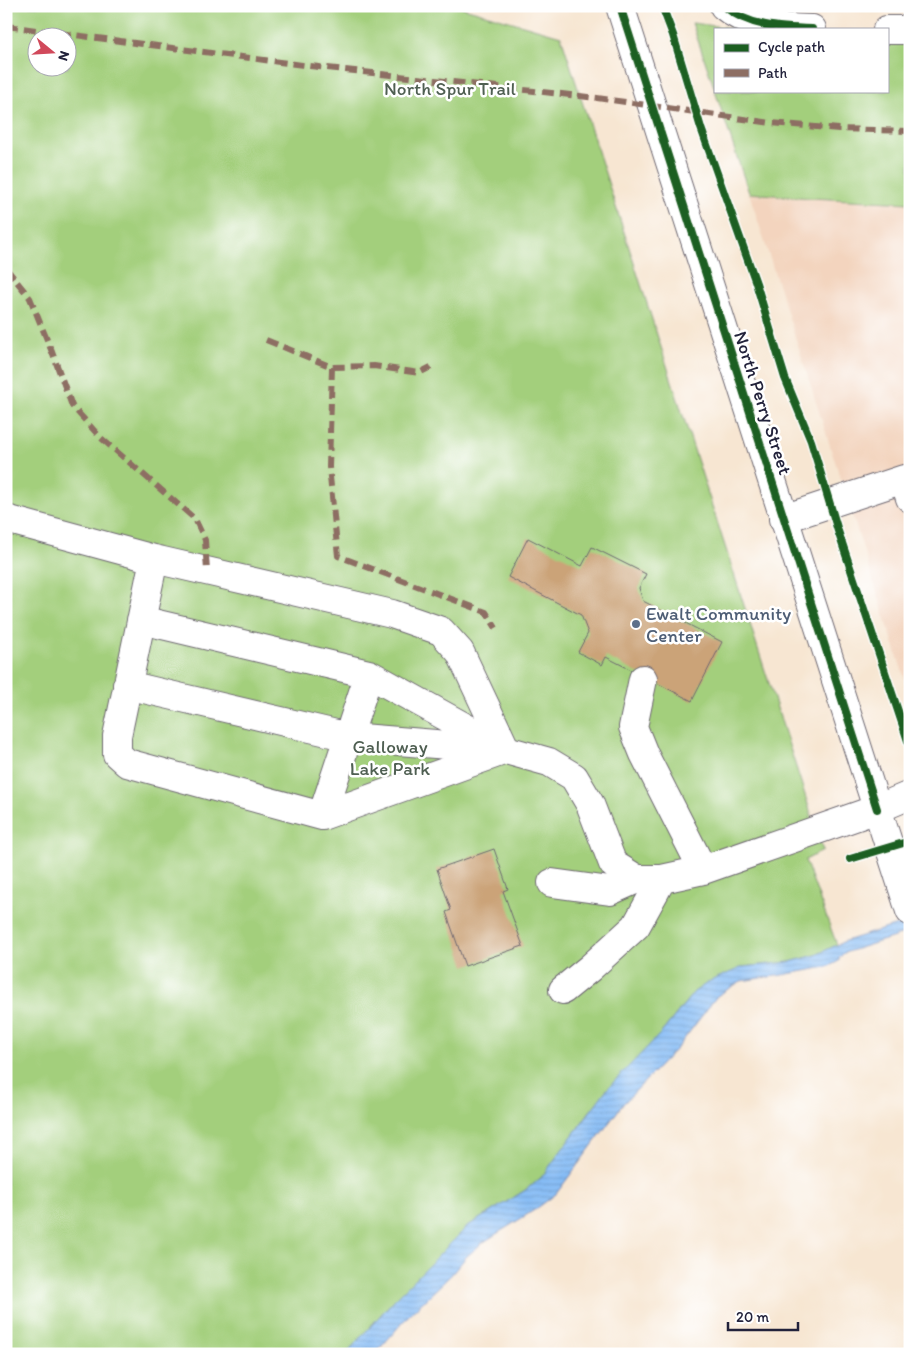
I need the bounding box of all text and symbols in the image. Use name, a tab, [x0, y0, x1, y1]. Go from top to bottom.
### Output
north arrow	[28, 28, 78, 78]
legend	[714, 28, 888, 92]
text: Cycle path	[758, 38, 825, 56]
text: N	[54, 49, 73, 63]
text: Path	[758, 64, 787, 82]
park label: North Spur Trail	[384, 77, 517, 100]
street label: North Perry Street	[729, 328, 797, 478]
place label: Ewalt Community Center	[646, 602, 791, 647]
marker: Ewalt Community Center	[630, 618, 642, 630]
park label: Galloway Lake Park	[350, 735, 430, 780]
scale bar	[728, 1300, 798, 1332]
text: 20 m	[736, 1308, 770, 1326]

